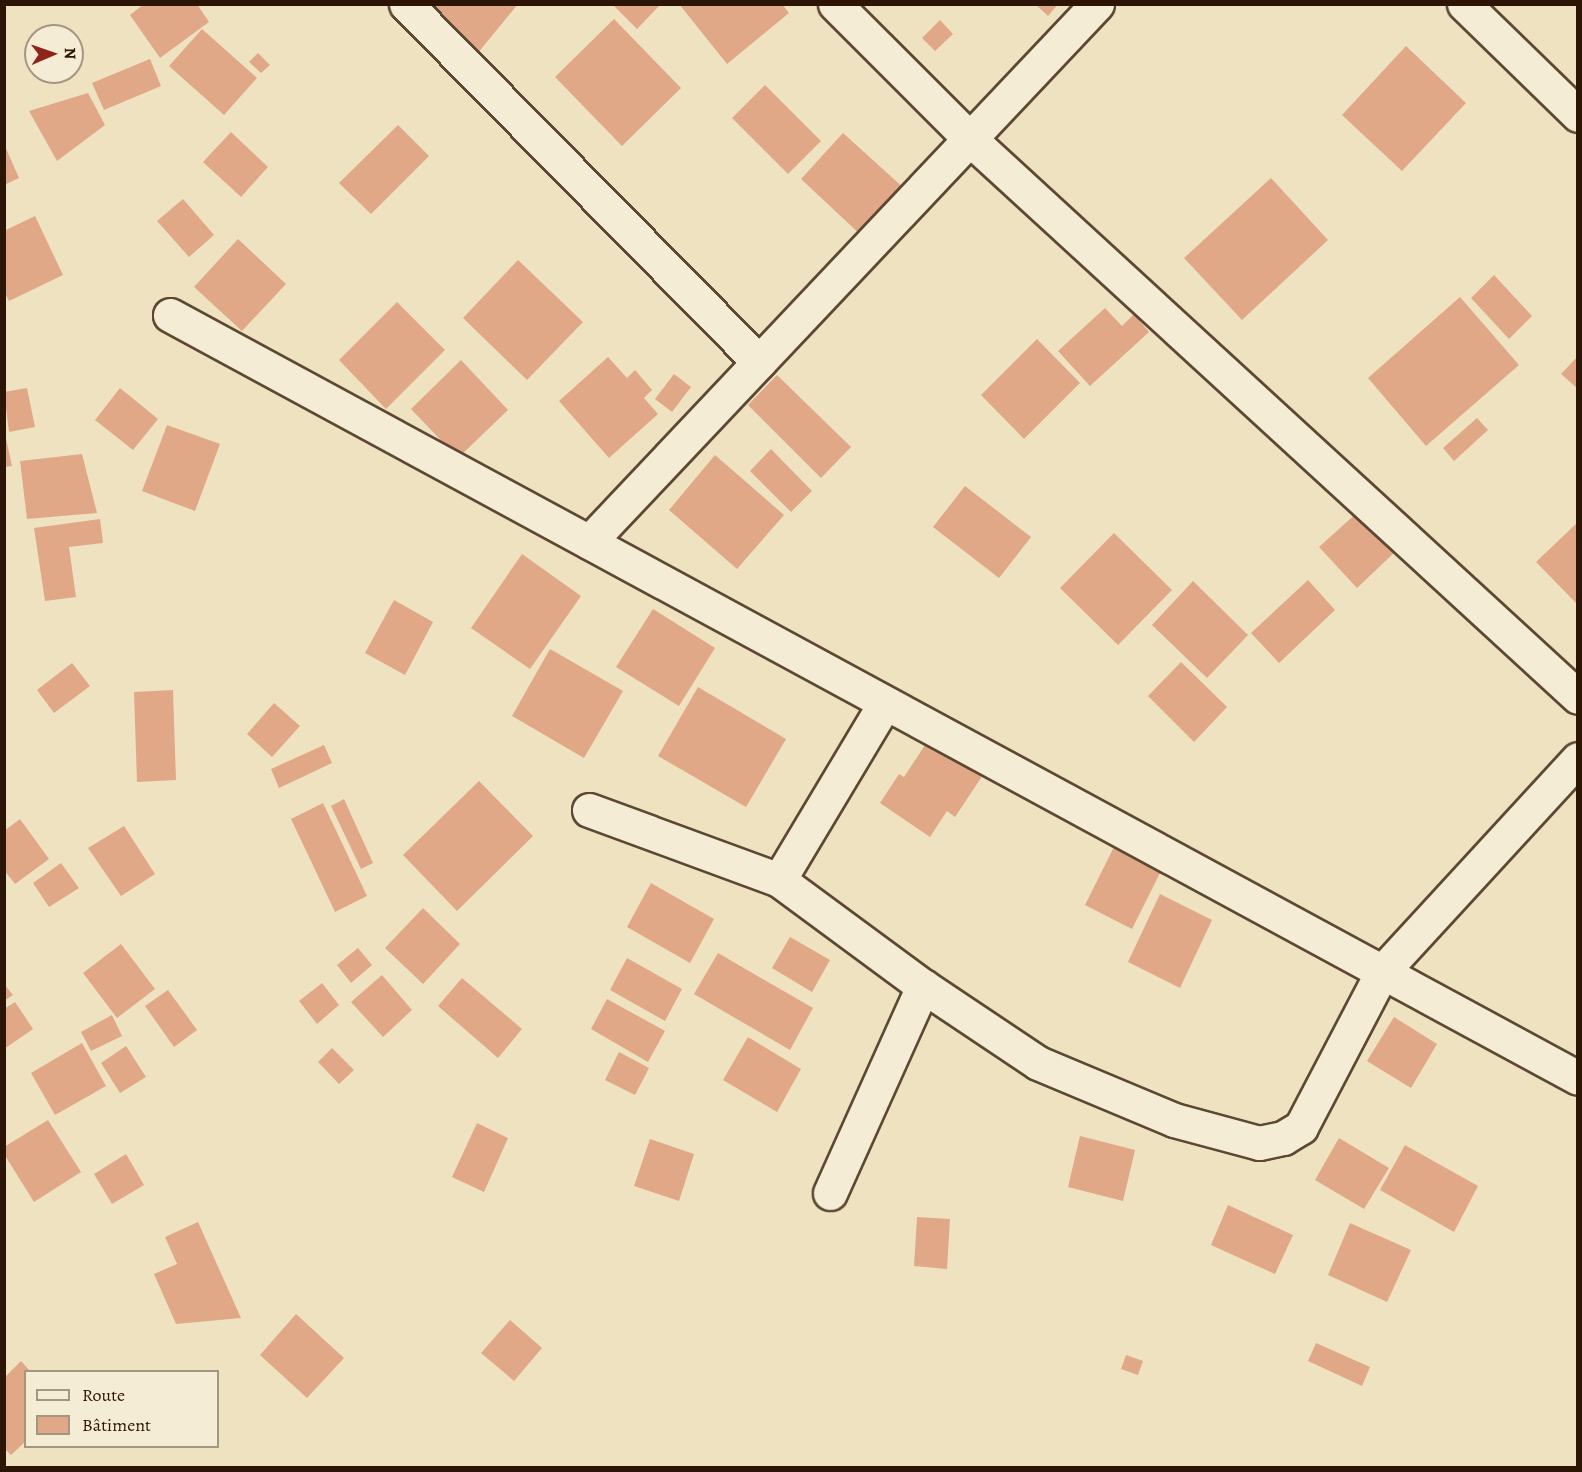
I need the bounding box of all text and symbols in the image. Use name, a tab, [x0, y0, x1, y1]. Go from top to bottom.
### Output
north arrow	[24, 24, 84, 84]
text: N	[59, 47, 81, 60]
legend	[24, 1370, 219, 1448]
text: Route	[82, 1383, 125, 1407]
text: Bâtiment	[82, 1413, 151, 1437]

